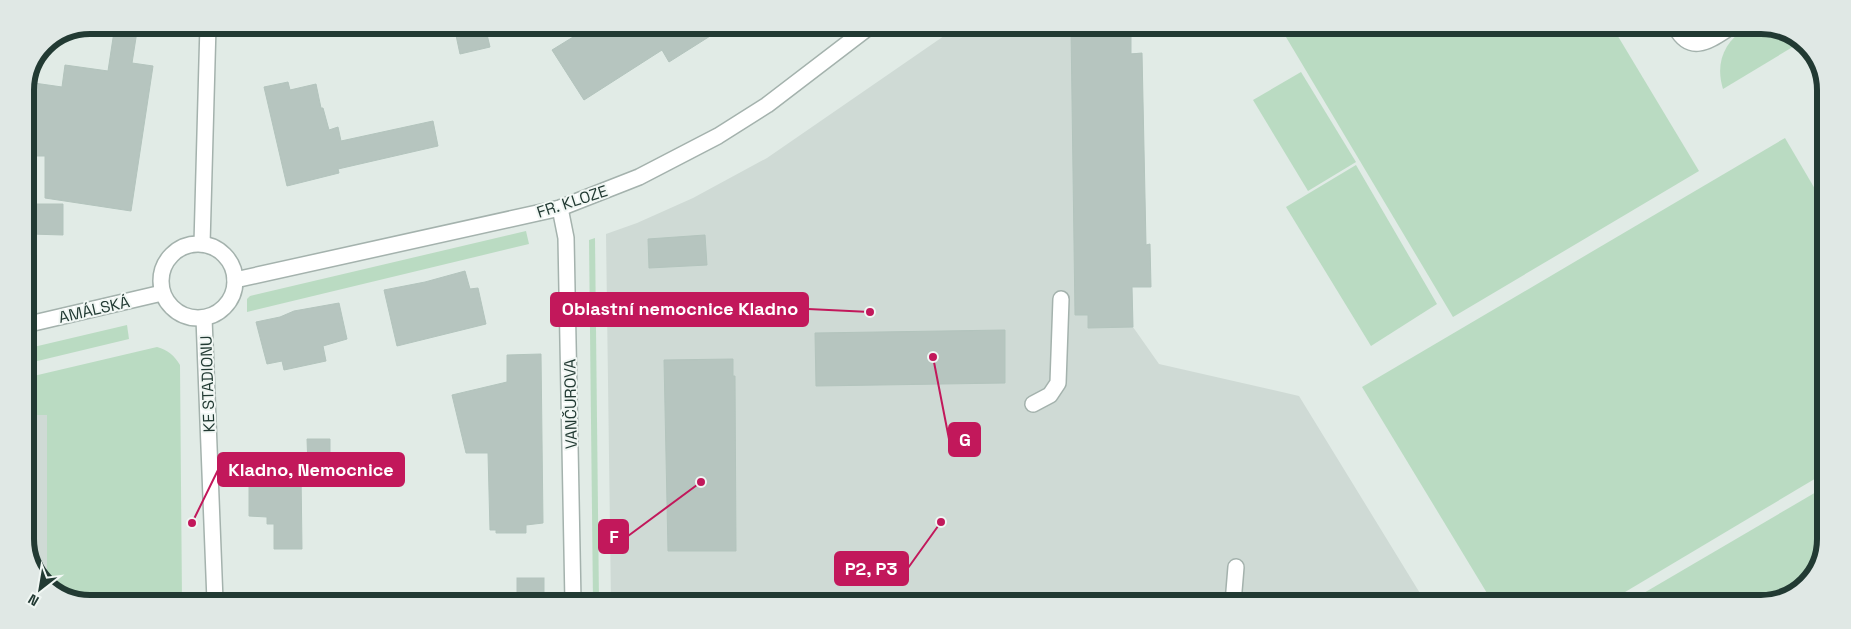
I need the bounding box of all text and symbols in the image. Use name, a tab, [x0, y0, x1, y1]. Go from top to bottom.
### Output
street label: FR. KLOZE	[534, 180, 610, 223]
street label: AMÁLSKÁ	[56, 291, 132, 328]
callout: Oblastní nemocnice Kladno	[551, 293, 808, 326]
text: Oblastní nemocnice Kladno	[562, 297, 798, 320]
street label: KE STADIONU	[195, 335, 220, 433]
street label: VANČUROVA	[559, 359, 582, 449]
callout: G	[949, 423, 980, 456]
text: G	[959, 428, 971, 451]
callout: Kladno, Nemocnice	[218, 453, 404, 486]
text: Kladno, Nemocnice	[228, 458, 394, 481]
callout: F	[599, 520, 628, 553]
text: F	[609, 525, 619, 548]
callout: P2, P3	[835, 552, 908, 585]
text: P2, P3	[845, 557, 897, 580]
north arrow	[15, 564, 65, 614]
text: N	[25, 590, 42, 610]

